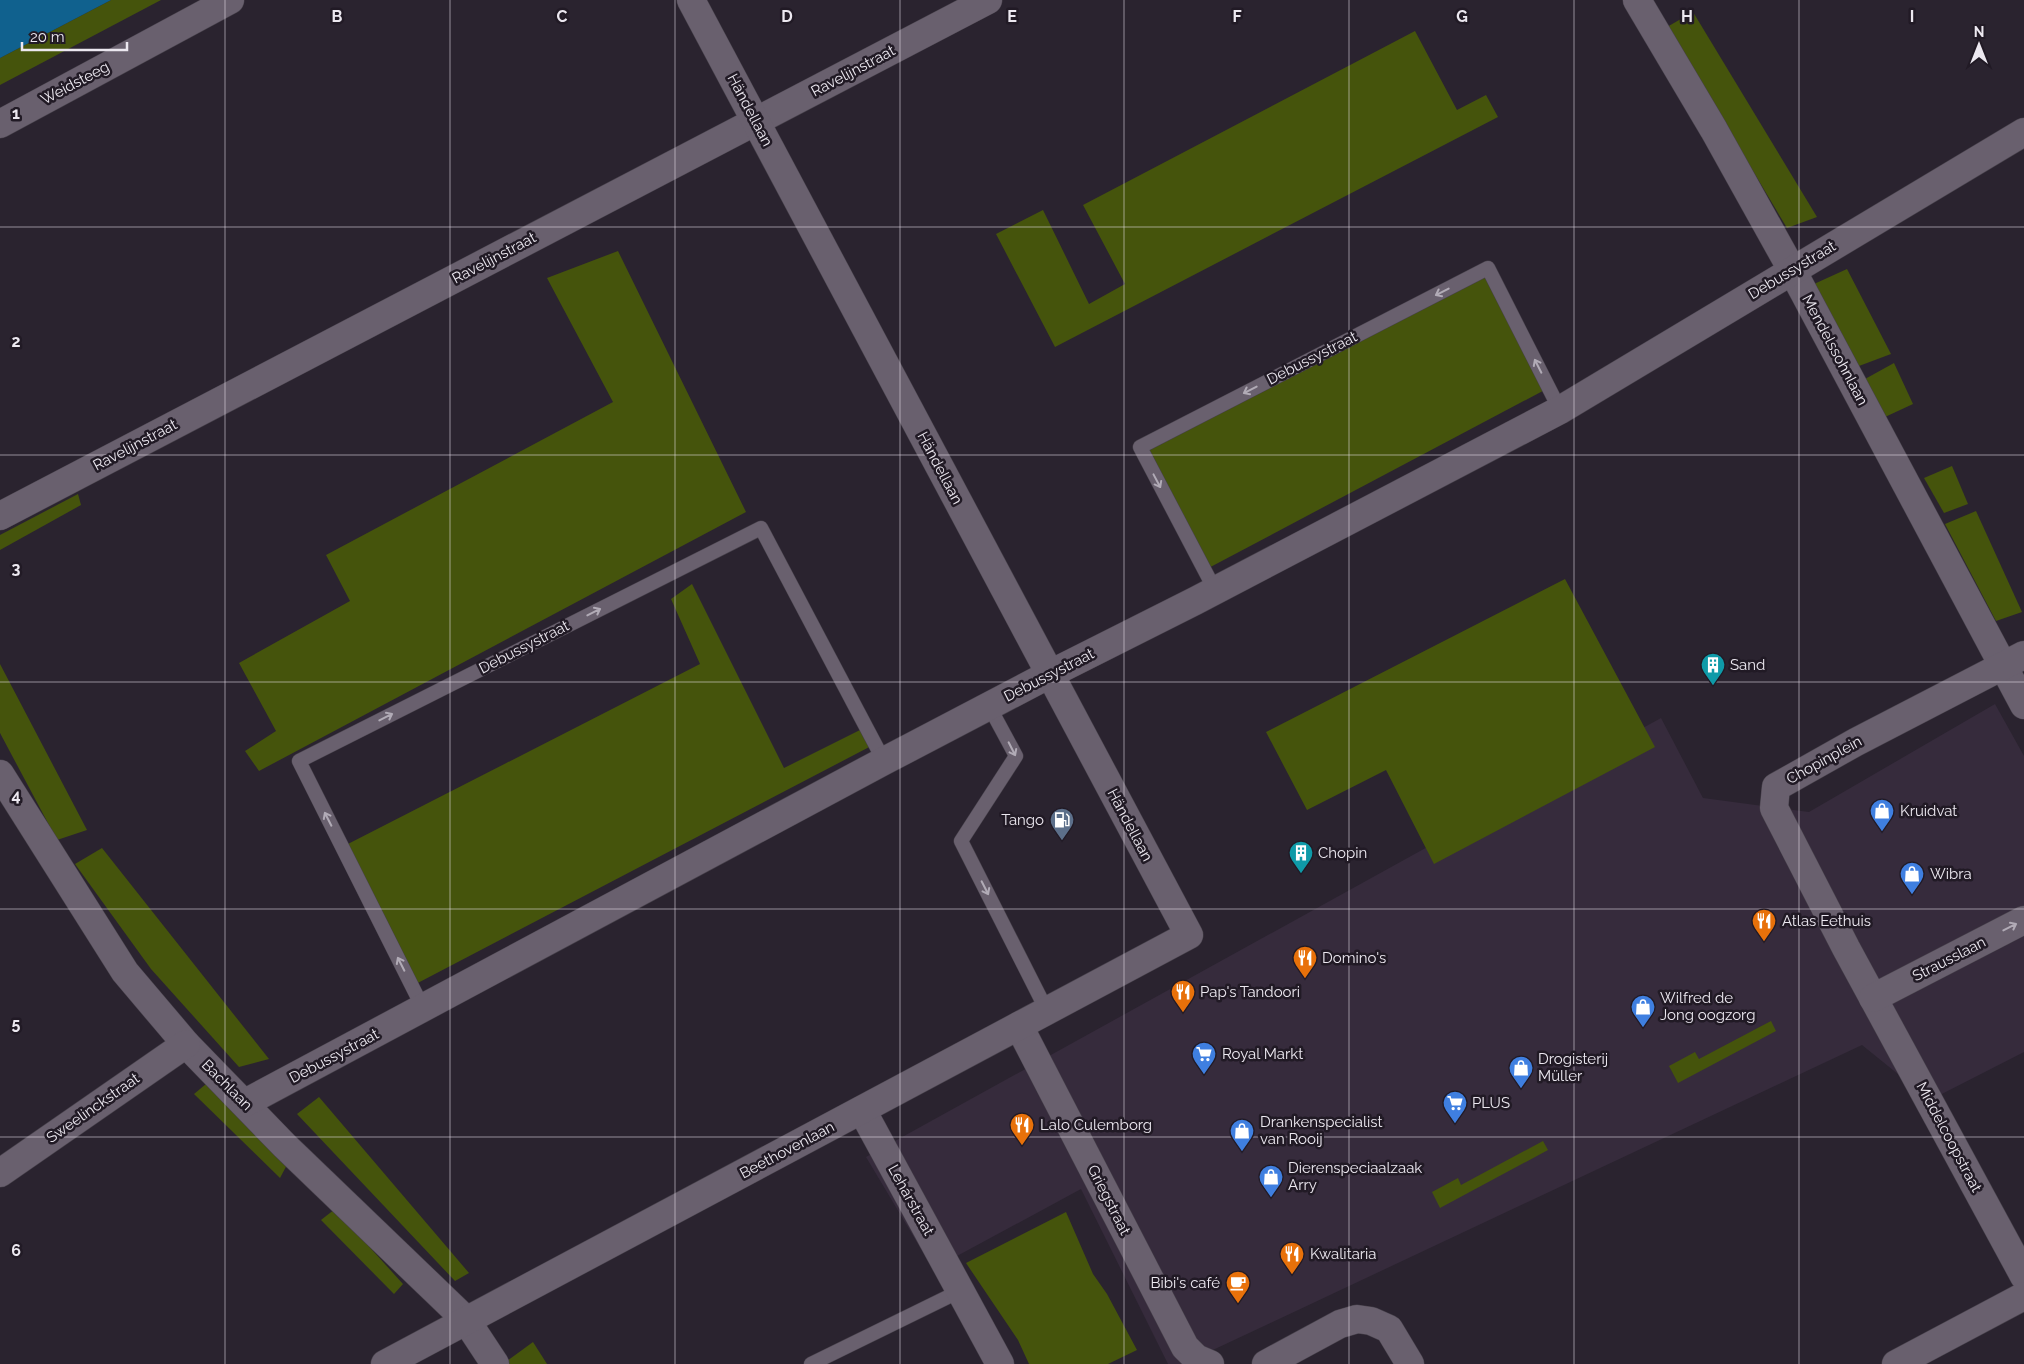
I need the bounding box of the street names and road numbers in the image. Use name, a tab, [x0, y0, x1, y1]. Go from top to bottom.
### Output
street label: Ravelijnstraat	[808, 41, 898, 101]
street label: Weidsteeg	[38, 57, 112, 109]
street label: Händellaan	[723, 71, 777, 149]
street label: Ravelijnstraat	[449, 228, 539, 288]
street label: Debussystraat	[1745, 237, 1839, 303]
street label: Mendelssohnlaan	[1798, 292, 1872, 408]
street label: Debussystraat	[1264, 328, 1360, 388]
street label: Ravelijnstraat	[90, 415, 180, 475]
street label: Händellaan	[913, 429, 967, 507]
street label: Debussystraat	[476, 617, 572, 677]
street label: Debussystraat	[1001, 645, 1097, 705]
street label: Chopinplein	[1783, 732, 1865, 788]
street label: Händellaan	[1103, 786, 1157, 864]
street label: Strausslaan	[1909, 933, 1989, 985]
street label: Debussystraat	[286, 1025, 382, 1087]
street label: Bachlaan	[198, 1056, 256, 1114]
street label: Sweelinckstraat	[43, 1069, 143, 1147]
street label: Middelcoopstraat	[1912, 1079, 1986, 1195]
street label: Beethovenlaan	[737, 1118, 837, 1182]
street label: Lehárstraat	[884, 1161, 938, 1239]
street label: Griegstraat	[1084, 1162, 1134, 1238]

